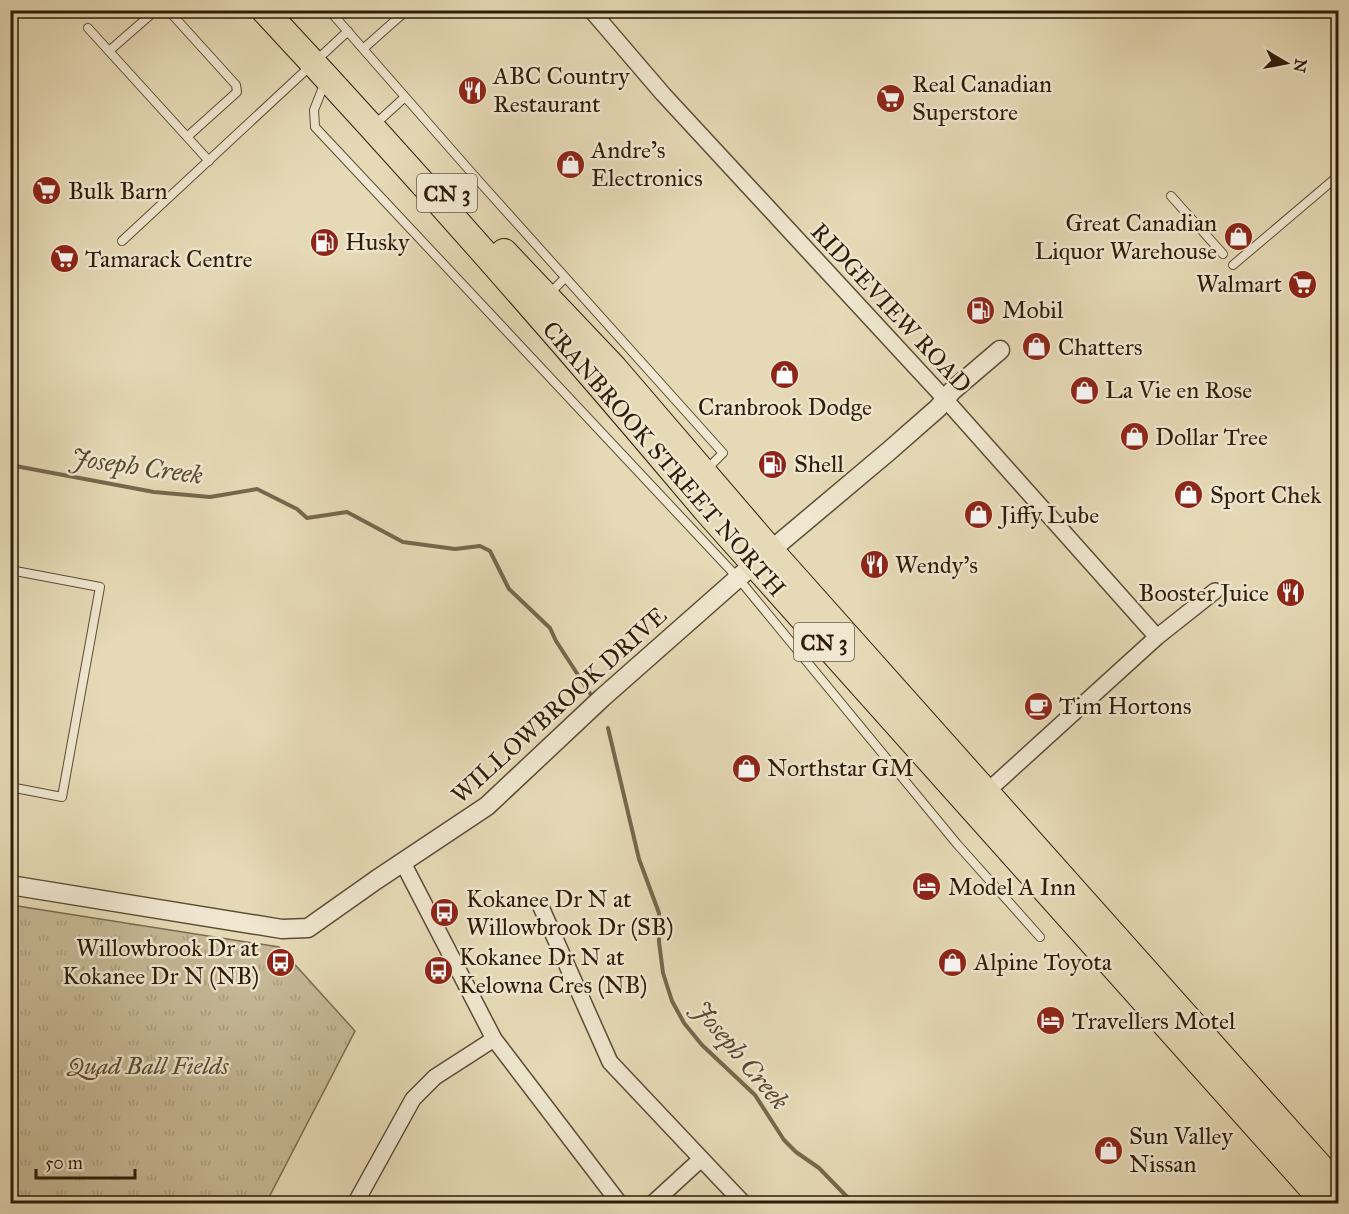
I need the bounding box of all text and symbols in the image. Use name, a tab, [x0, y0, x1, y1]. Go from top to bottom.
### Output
north arrow	[1256, 33, 1316, 93]
text: N	[1290, 57, 1311, 74]
place label: ABC Country Restaurant	[492, 61, 630, 119]
place label: Real Canadian Superstore	[912, 69, 1052, 127]
restaurant icon: ABC Country Restaurant	[456, 74, 488, 106]
supermarket icon: Real Canadian Superstore	[875, 82, 907, 114]
place label: Andre's Electronics	[590, 135, 703, 193]
shop icon: Andre's Electronics	[554, 148, 586, 180]
road number: CN 3	[417, 174, 477, 212]
supermarket icon: Bulk Barn	[31, 175, 63, 207]
place label: Bulk Barn	[68, 176, 167, 206]
place label: Great Canadian Liquor Warehouse	[1035, 208, 1217, 266]
street label: RIDGEVIEW ROAD	[804, 217, 978, 399]
shop icon: Great Canadian Liquor Warehouse	[1222, 221, 1254, 253]
fuel station icon: Husky	[308, 226, 340, 258]
place label: Husky	[345, 227, 410, 257]
supermarket icon: Tamarack Centre	[48, 243, 80, 275]
place label: Tamarack Centre	[85, 244, 253, 274]
supermarket icon: Walmart	[1287, 268, 1319, 300]
place label: Walmart	[1196, 269, 1283, 299]
fuel station icon: Mobil	[965, 294, 997, 326]
place label: Mobil	[1002, 295, 1064, 325]
street label: CRANBROOK STREET NORTH	[536, 315, 792, 603]
shop icon: Chatters	[1021, 331, 1053, 363]
place label: Chatters	[1058, 332, 1143, 362]
shop icon: Cranbrook Dodge	[769, 358, 801, 390]
shop icon: La Vie en Rose	[1068, 374, 1100, 406]
place label: La Vie en Rose	[1105, 375, 1252, 405]
place label: Cranbrook Dodge	[698, 392, 872, 422]
shop icon: Dollar Tree	[1118, 421, 1150, 453]
place label: Dollar Tree	[1155, 422, 1268, 452]
water label: Joseph Creek	[67, 441, 205, 492]
fuel station icon: Shell	[757, 448, 789, 480]
place label: Shell	[794, 449, 845, 479]
shop icon: Sport Chek	[1173, 479, 1205, 511]
place label: Sport Chek	[1210, 480, 1322, 510]
shop icon: Jiffy Lube	[963, 499, 995, 531]
place label: Jiffy Lube	[997, 500, 1099, 530]
restaurant icon: Wendy's	[858, 549, 890, 581]
place label: Wendy's	[895, 550, 978, 580]
restaurant icon: Booster Juice	[1274, 577, 1306, 609]
place label: Booster Juice	[1139, 578, 1269, 608]
street label: WILLOWBROOK DRIVE	[445, 600, 673, 810]
road number: CN 3	[794, 623, 854, 661]
cafe icon: Tim Hortons	[1022, 690, 1054, 722]
place label: Tim Hortons	[1059, 691, 1192, 721]
shop icon: Northstar GM	[730, 752, 762, 784]
place label: Northstar GM	[767, 753, 914, 783]
hotel icon: Model A Inn	[911, 871, 943, 903]
place label: Model A Inn	[948, 872, 1076, 902]
place label: Kokanee Dr N at Willowbrook Dr (SB)	[466, 884, 674, 942]
bus stop icon: Kokanee Dr N at Willowbrook Dr (SB)	[429, 897, 461, 929]
place label: Willowbrook Dr at Kokanee Dr N (NB)	[62, 933, 260, 991]
place label: Kokanee Dr N at Kelowna Cres (NB)	[459, 942, 647, 1000]
bus stop icon: Willowbrook Dr at Kokanee Dr N (NB)	[264, 946, 296, 978]
shop icon: Alpine Toyota	[937, 946, 969, 978]
place label: Alpine Toyota	[973, 947, 1113, 977]
bus stop icon: Kokanee Dr N at Kelowna Cres (NB)	[422, 955, 454, 987]
water label: Joseph Creek	[684, 992, 796, 1117]
hotel icon: Travellers Motel	[1035, 1005, 1067, 1037]
place label: Travellers Motel	[1072, 1006, 1236, 1036]
park label: Quad Ball Fields	[67, 1051, 229, 1081]
place label: Sun Valley Nissan	[1129, 1121, 1233, 1179]
shop icon: Sun Valley Nissan	[1092, 1134, 1124, 1166]
scale bar	[36, 1142, 135, 1180]
text: 50 m	[45, 1152, 83, 1174]

